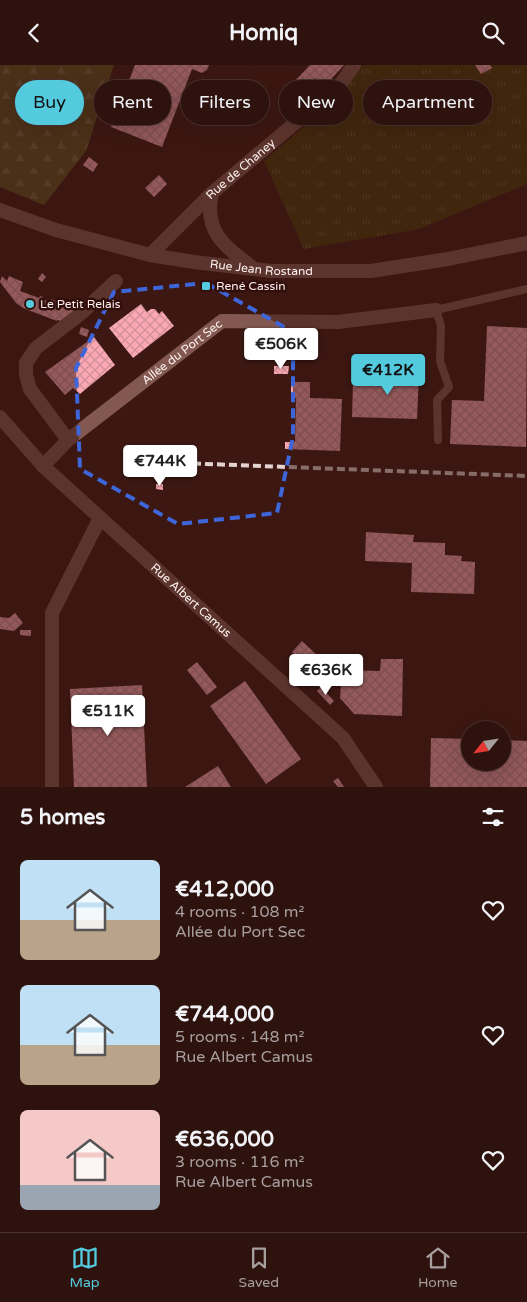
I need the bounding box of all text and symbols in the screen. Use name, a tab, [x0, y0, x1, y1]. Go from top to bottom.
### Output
icon: back	[20, 19, 48, 47]
icon: search	[479, 19, 507, 47]
text: Homiq	[229, 20, 298, 46]
chip: Buy	[15, 80, 84, 125]
chip: Rent	[94, 80, 171, 125]
chip: Filters	[181, 80, 269, 125]
chip: New	[279, 80, 353, 125]
chip: Apartment	[363, 80, 492, 125]
street label: Rue de Chaney	[203, 135, 278, 202]
street label: Rue Jean Rostand	[209, 257, 313, 278]
place label: René Cassin	[216, 279, 285, 293]
marker: René Cassin	[200, 280, 212, 292]
place label: Le Petit Relais	[40, 297, 121, 311]
marker: Le Petit Relais	[24, 298, 36, 310]
street label: Allée du Port Sec	[139, 317, 225, 387]
pin: €506K	[246, 327, 316, 370]
text: €506K	[255, 334, 307, 354]
pin: €412K	[353, 353, 423, 396]
text: €412K	[362, 360, 414, 380]
pin: €744K	[125, 445, 195, 487]
text: €744K	[134, 451, 186, 471]
street label: Rue Albert Camus	[148, 560, 234, 640]
pin: €636K	[291, 653, 361, 696]
text: €636K	[300, 660, 352, 680]
pin: €511K	[73, 695, 143, 737]
text: €511K	[82, 701, 134, 721]
north arrow	[461, 721, 511, 771]
map controls	[461, 721, 511, 771]
icon: filters	[479, 803, 507, 831]
text: 5 homes	[20, 805, 105, 830]
text: €412,000	[175, 877, 274, 902]
icon: home	[60, 880, 120, 940]
icon: heart	[479, 896, 507, 924]
text: 4 rooms · 108 m²	[175, 902, 304, 922]
text: Allée du Port Sec	[175, 922, 305, 942]
text: €744,000	[175, 1002, 274, 1027]
icon: home	[60, 1005, 120, 1065]
icon: heart	[479, 1021, 507, 1049]
text: 5 rooms · 148 m²	[175, 1027, 304, 1047]
text: Rue Albert Camus	[175, 1047, 313, 1067]
text: €636,000	[175, 1127, 274, 1152]
icon: home	[60, 1130, 120, 1190]
icon: heart	[479, 1146, 507, 1174]
text: 3 rooms · 116 m²	[175, 1152, 304, 1172]
text: Rue Albert Camus	[175, 1172, 313, 1192]
tab: Map	[69, 1244, 100, 1291]
tab: Saved	[239, 1244, 279, 1291]
tab: Home	[418, 1244, 458, 1291]

